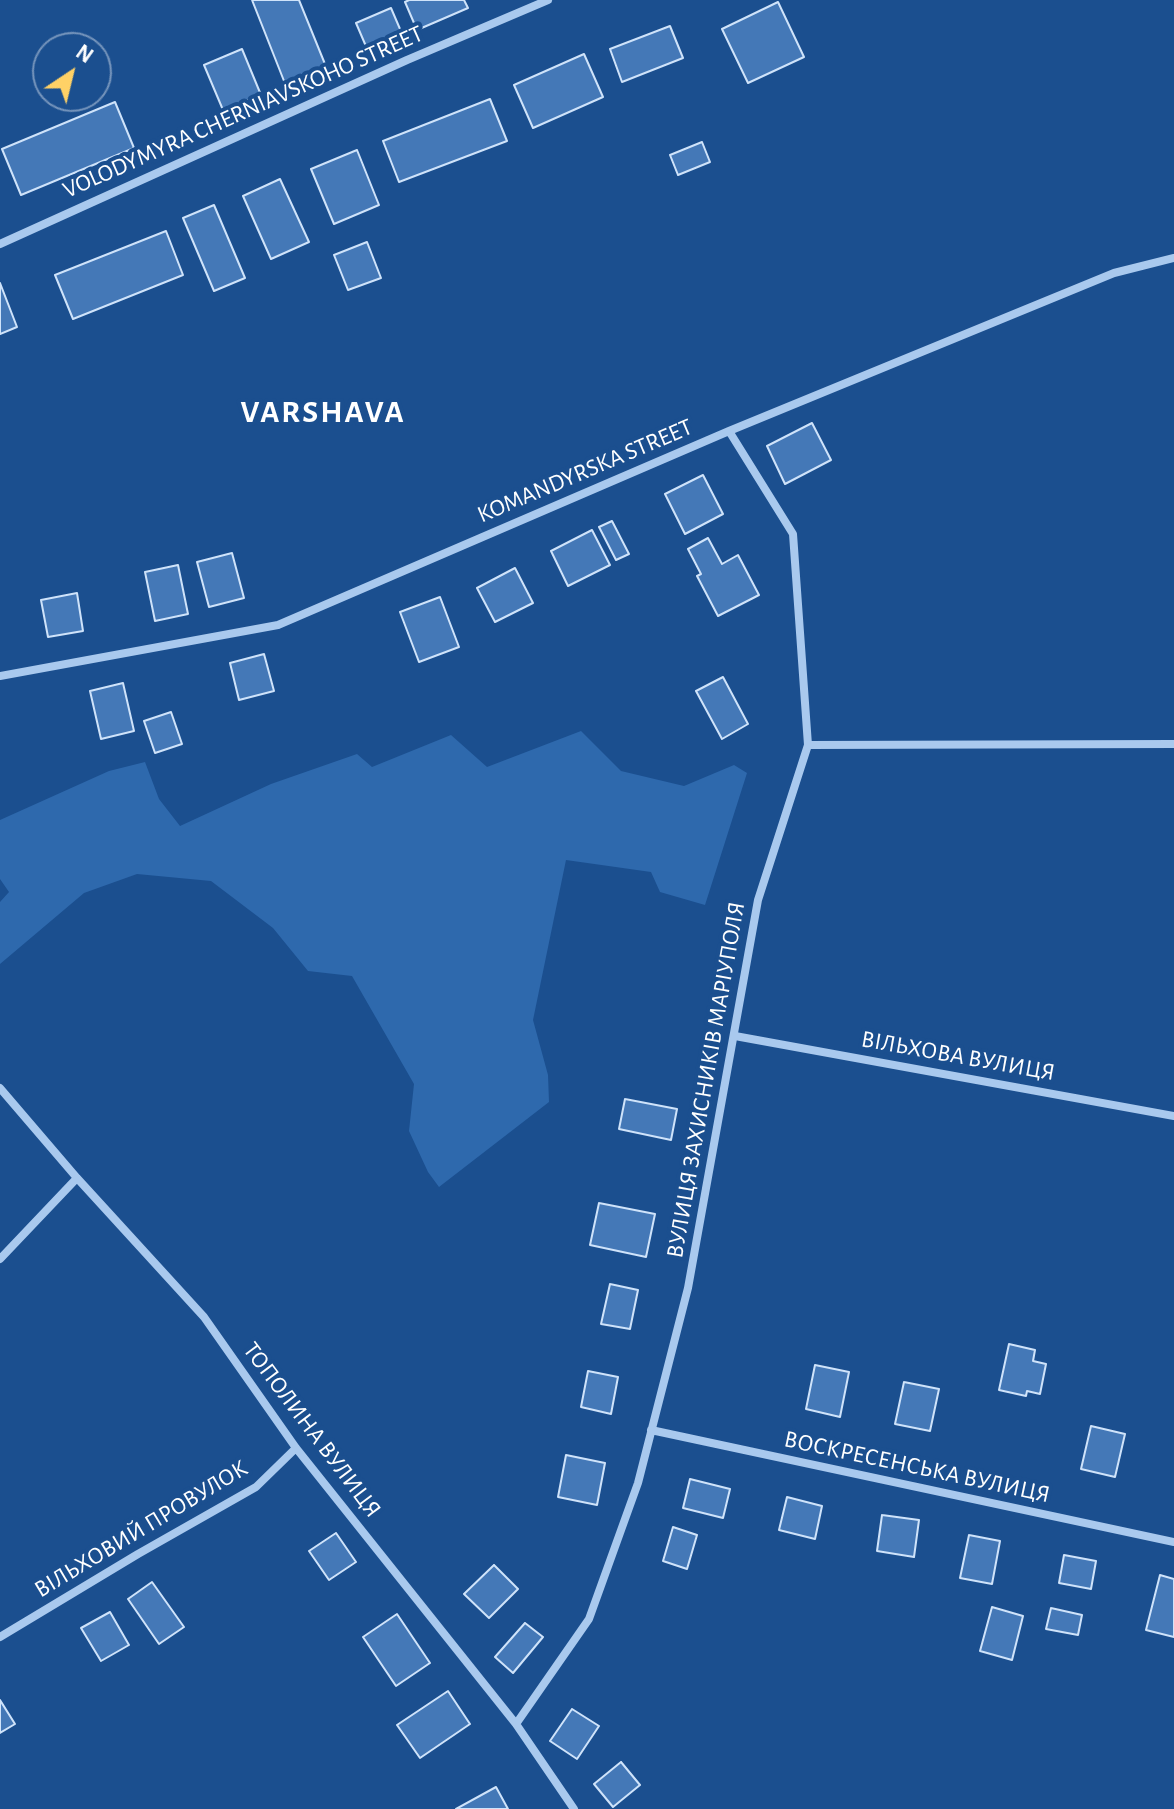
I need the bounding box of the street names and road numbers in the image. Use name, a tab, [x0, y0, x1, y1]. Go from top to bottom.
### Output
street label: VOLODYMYRA CHERNIAVSKOHO STREET	[58, 19, 428, 205]
street label: KOMANDYRSKA STREET	[473, 413, 697, 529]
street label: ВУЛИЦЯ ЗАХИСНИКІВ МАРІУПОЛЯ	[660, 900, 752, 1260]
street label: ВІЛЬХОВА ВУЛИЦЯ	[859, 1025, 1057, 1087]
street label: ТОПОЛИНА ВУЛИЦЯ	[237, 1337, 387, 1523]
street label: ВОСКРЕСЕНСЬКА ВУЛИЦЯ	[781, 1425, 1053, 1509]
street label: ВІЛЬХОВИЙ ПРОВУЛОК	[29, 1454, 253, 1604]

